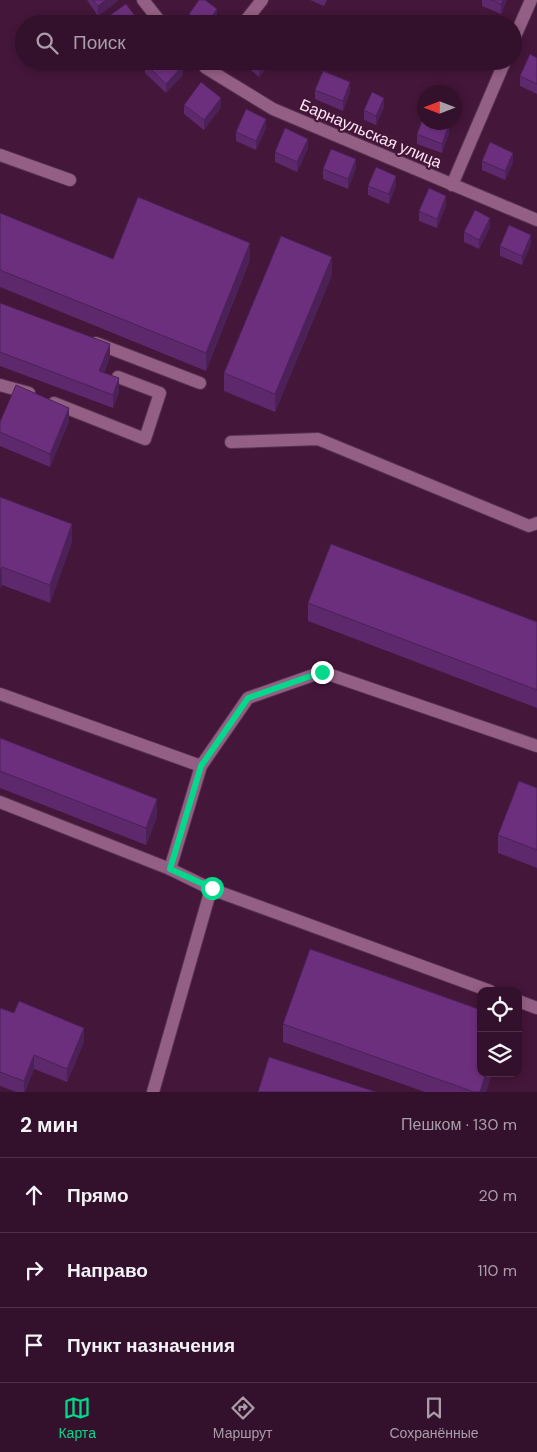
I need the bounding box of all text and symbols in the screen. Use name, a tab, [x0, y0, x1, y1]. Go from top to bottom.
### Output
search box	[15, 15, 522, 70]
icon: search	[33, 29, 61, 57]
text: Поиск	[73, 30, 126, 55]
north arrow	[417, 85, 462, 130]
street label: Барнаульская улица	[297, 94, 445, 173]
route end	[311, 661, 334, 684]
route start	[201, 877, 224, 900]
map controls	[477, 987, 522, 1077]
button: locate	[477, 987, 522, 1032]
button: layers	[477, 1032, 522, 1077]
text: 2 мин	[20, 1111, 78, 1139]
text: Пешком · 130 m	[401, 1114, 517, 1135]
icon: ahead	[20, 1181, 48, 1209]
text: Прямо	[67, 1183, 129, 1208]
text: 20 m	[478, 1185, 517, 1206]
icon: right	[20, 1256, 48, 1284]
text: Направо	[67, 1258, 148, 1283]
text: 110 m	[478, 1260, 517, 1281]
icon: arrive	[20, 1331, 48, 1359]
text: Пункт назначения	[67, 1333, 235, 1358]
tab: Карта	[58, 1394, 96, 1442]
tab: Маршрут	[213, 1394, 273, 1442]
tab: Сохранённые	[389, 1394, 479, 1442]

